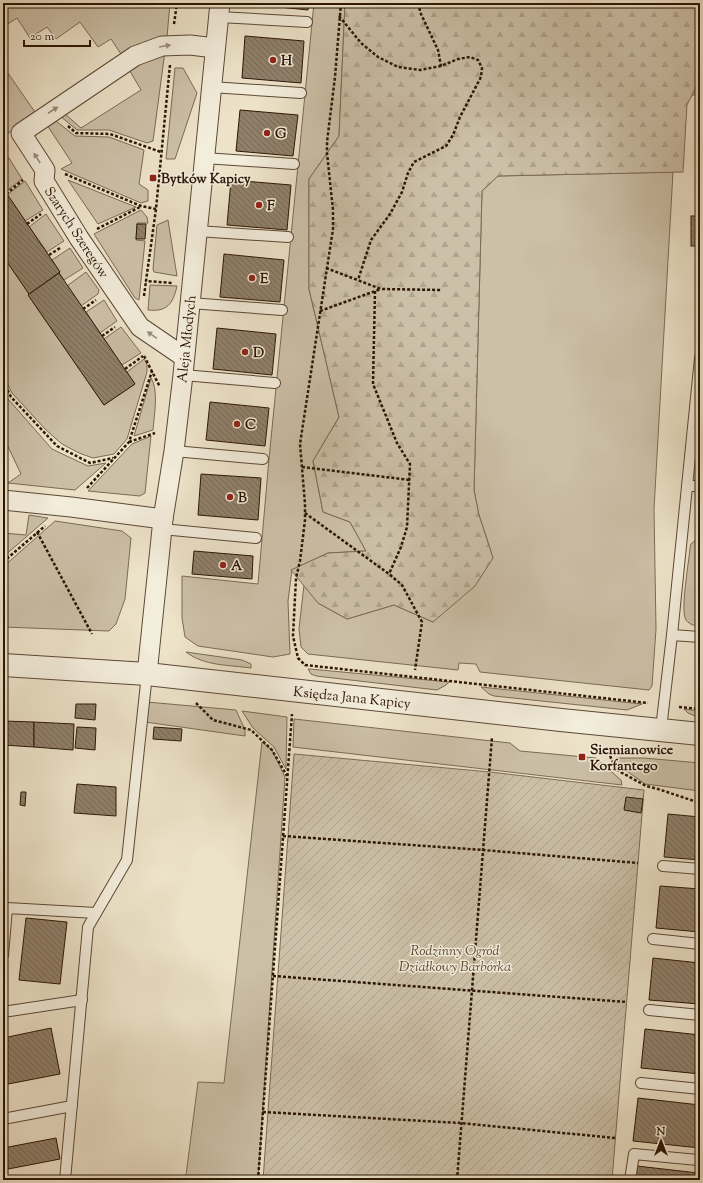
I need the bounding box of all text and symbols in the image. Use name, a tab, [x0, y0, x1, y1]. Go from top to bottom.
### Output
scale bar	[24, 22, 90, 48]
text: 20 m	[30, 28, 55, 46]
one-way arrow	[159, 43, 171, 49]
place label: H	[281, 52, 293, 72]
marker: H	[268, 55, 278, 65]
one-way arrow	[47, 107, 59, 114]
place label: G	[275, 125, 287, 145]
marker: G	[262, 128, 272, 138]
one-way arrow	[33, 153, 41, 163]
place label: Bytków Kapicy	[161, 170, 251, 190]
marker: Bytków Kapicy	[148, 173, 158, 183]
street label: Szarych Szeregów	[38, 183, 113, 283]
place label: F	[267, 197, 275, 217]
marker: F	[254, 200, 264, 210]
place label: E	[260, 270, 269, 290]
marker: E	[247, 273, 257, 283]
street label: Aleja Młodych	[173, 294, 203, 384]
one-way arrow	[147, 331, 158, 339]
place label: D	[253, 344, 264, 364]
marker: D	[240, 347, 250, 357]
place label: C	[245, 416, 256, 436]
marker: C	[232, 419, 242, 429]
place label: B	[238, 489, 247, 509]
marker: B	[225, 492, 235, 502]
place label: A	[231, 557, 243, 577]
marker: A	[218, 560, 228, 570]
street label: Księdza Jana Kapicy	[292, 683, 412, 715]
place label: Siemianowice Korfantego	[590, 741, 674, 777]
marker: Siemianowice Korfantego	[577, 752, 587, 762]
park label: Rodzinny Ogród Działkowy Barbórka	[399, 942, 511, 978]
north arrow	[641, 1121, 681, 1161]
text: N	[656, 1124, 666, 1140]

